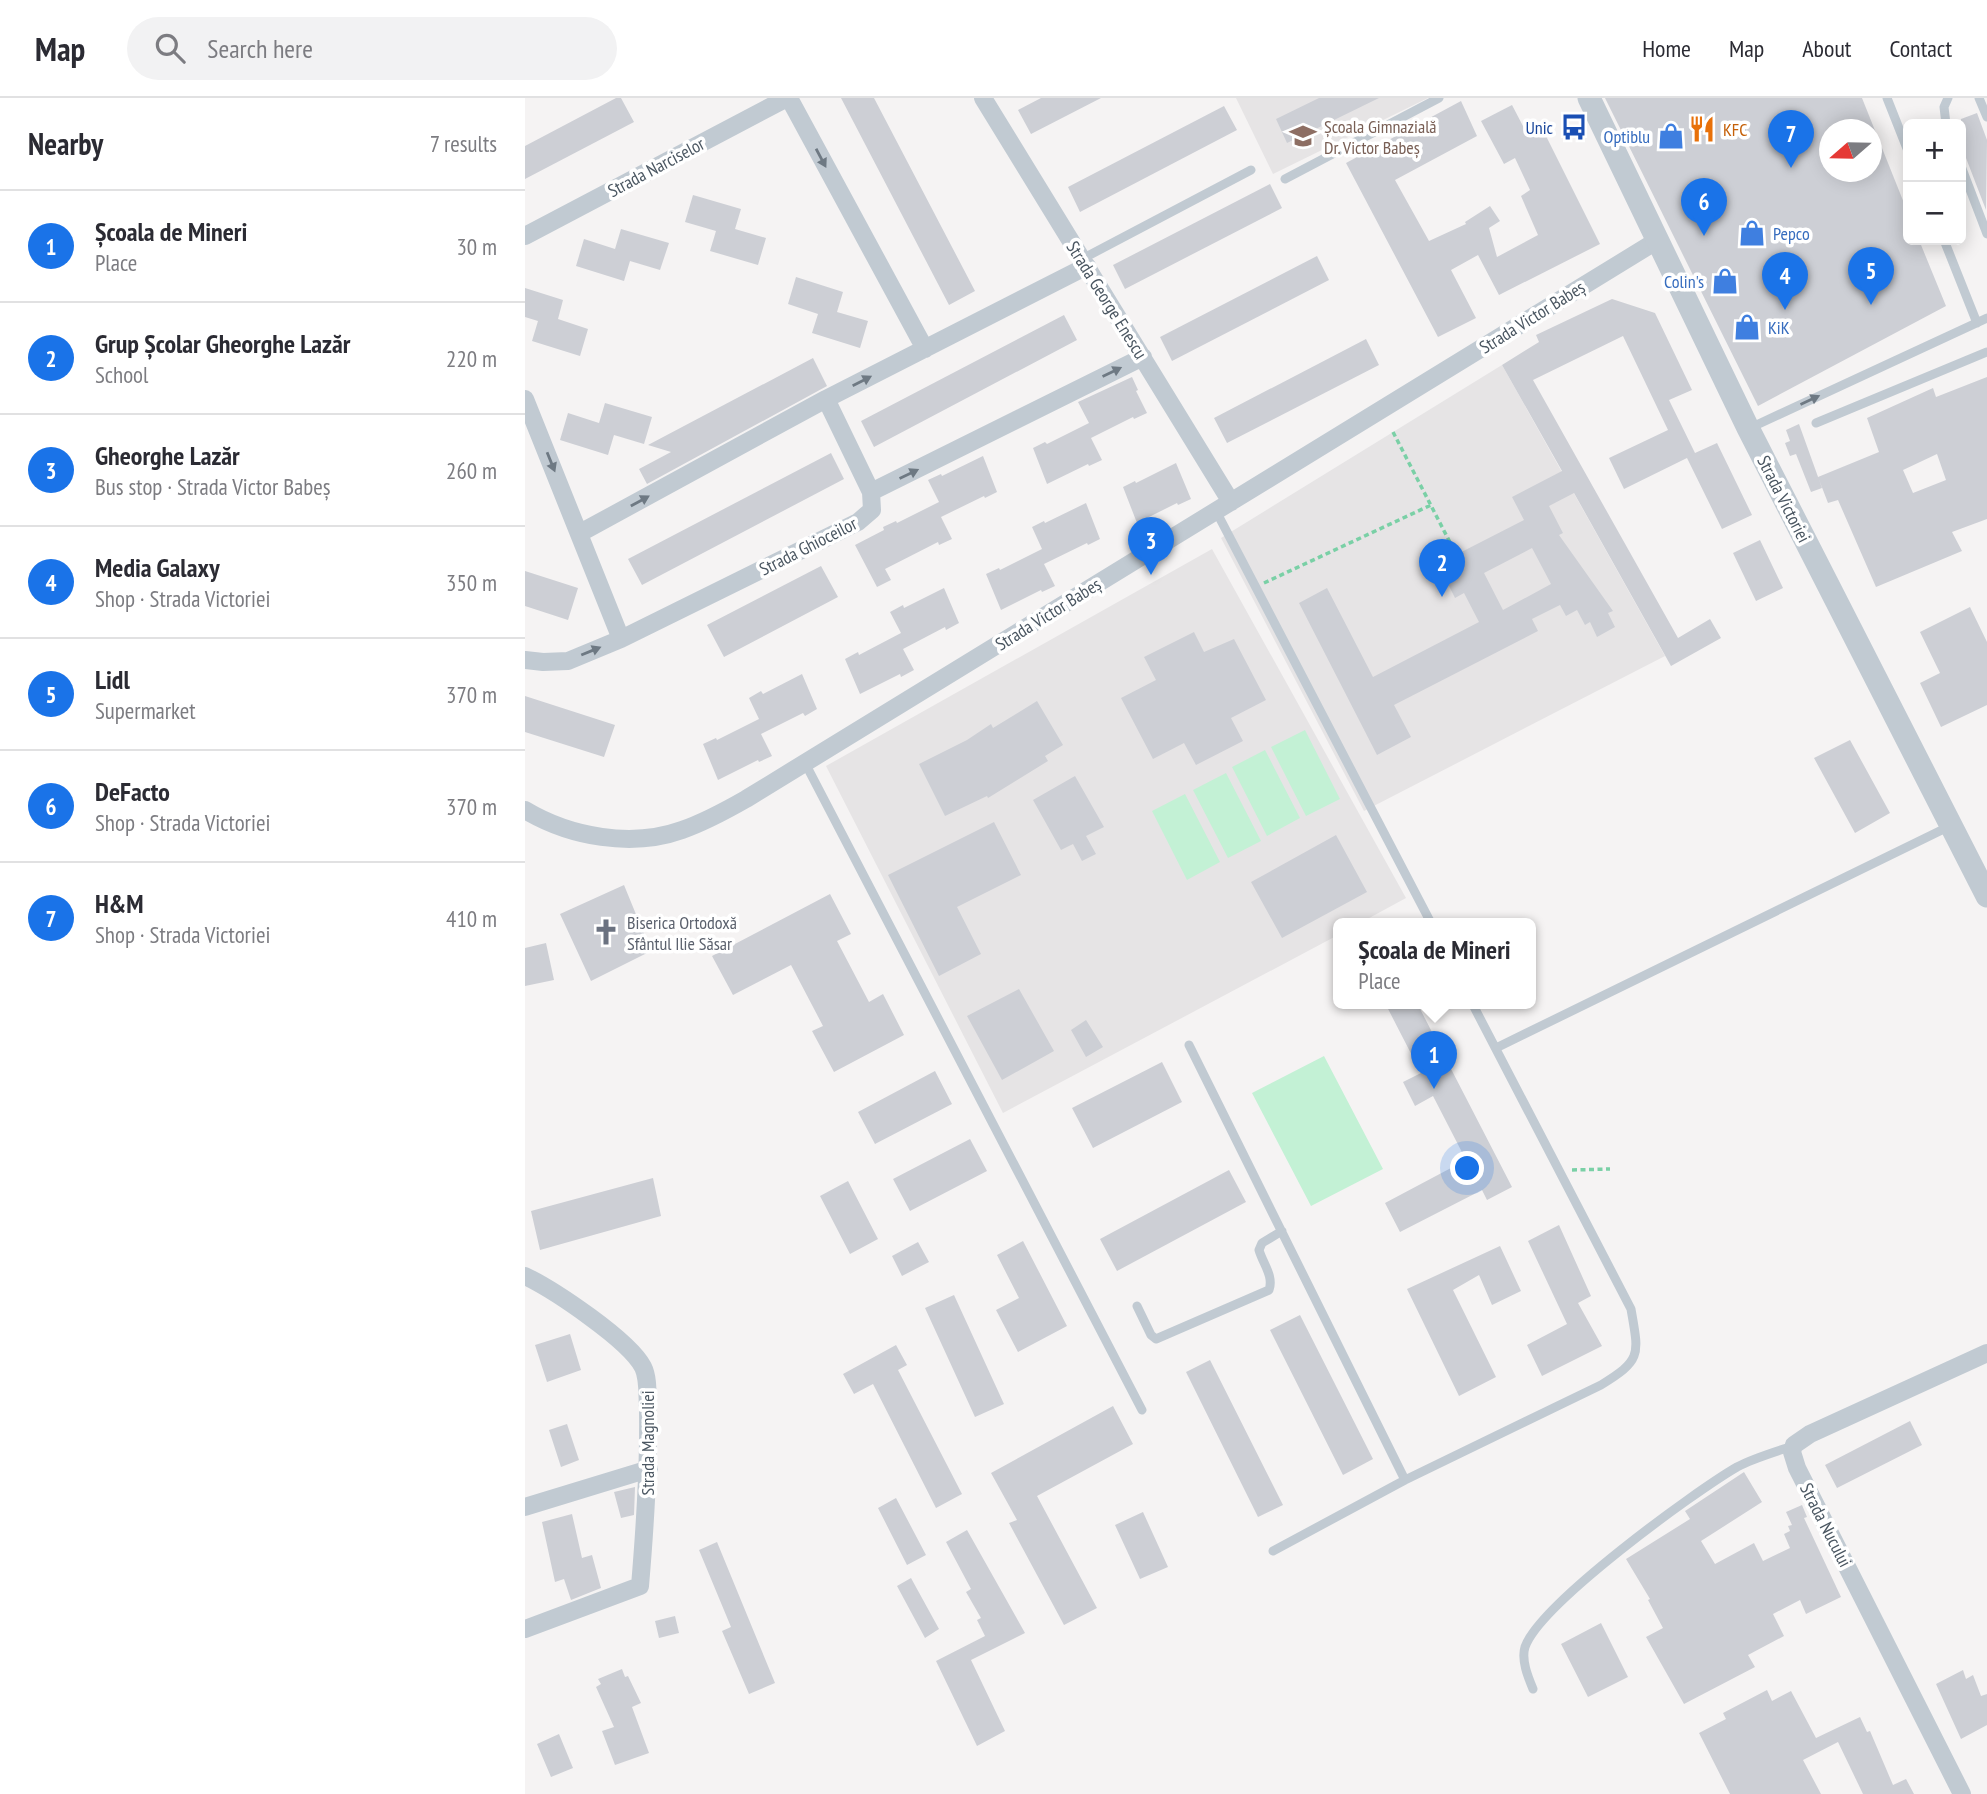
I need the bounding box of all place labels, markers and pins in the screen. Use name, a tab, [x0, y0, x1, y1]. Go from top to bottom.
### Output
pin: 7	[1768, 110, 1814, 168]
bus stop icon: Unic	[1559, 112, 1589, 142]
restaurant icon: KFC	[1687, 114, 1717, 144]
place label: Școala Gimnazială Dr. Victor Babeș	[1324, 115, 1437, 159]
place label: Unic	[1525, 116, 1554, 139]
place label: KFC	[1723, 118, 1748, 141]
school or university icon: Școala Gimnazială Dr. Victor Babeș	[1288, 121, 1318, 151]
shop icon: Optiblu	[1656, 121, 1686, 151]
place label: Optiblu	[1604, 125, 1650, 148]
pin: 6	[1681, 178, 1727, 236]
shop icon: Pepco	[1737, 218, 1767, 248]
place label: Pepco	[1773, 222, 1810, 245]
pin: 5	[1848, 247, 1894, 305]
pin: 4	[1762, 252, 1808, 310]
shop icon: Colin's	[1710, 266, 1740, 296]
place label: Colin's	[1664, 270, 1704, 293]
shop icon: KiK	[1732, 312, 1762, 342]
place label: KiK	[1768, 316, 1790, 339]
pin: 3	[1128, 517, 1174, 575]
pin: 2	[1419, 539, 1465, 597]
place label: Biserica Ortodoxă Sfântul Ilie Săsar	[627, 911, 737, 955]
church icon: Biserica Ortodoxă Sfântul Ilie Săsar	[591, 917, 621, 947]
pin: 1	[1411, 1031, 1457, 1089]

